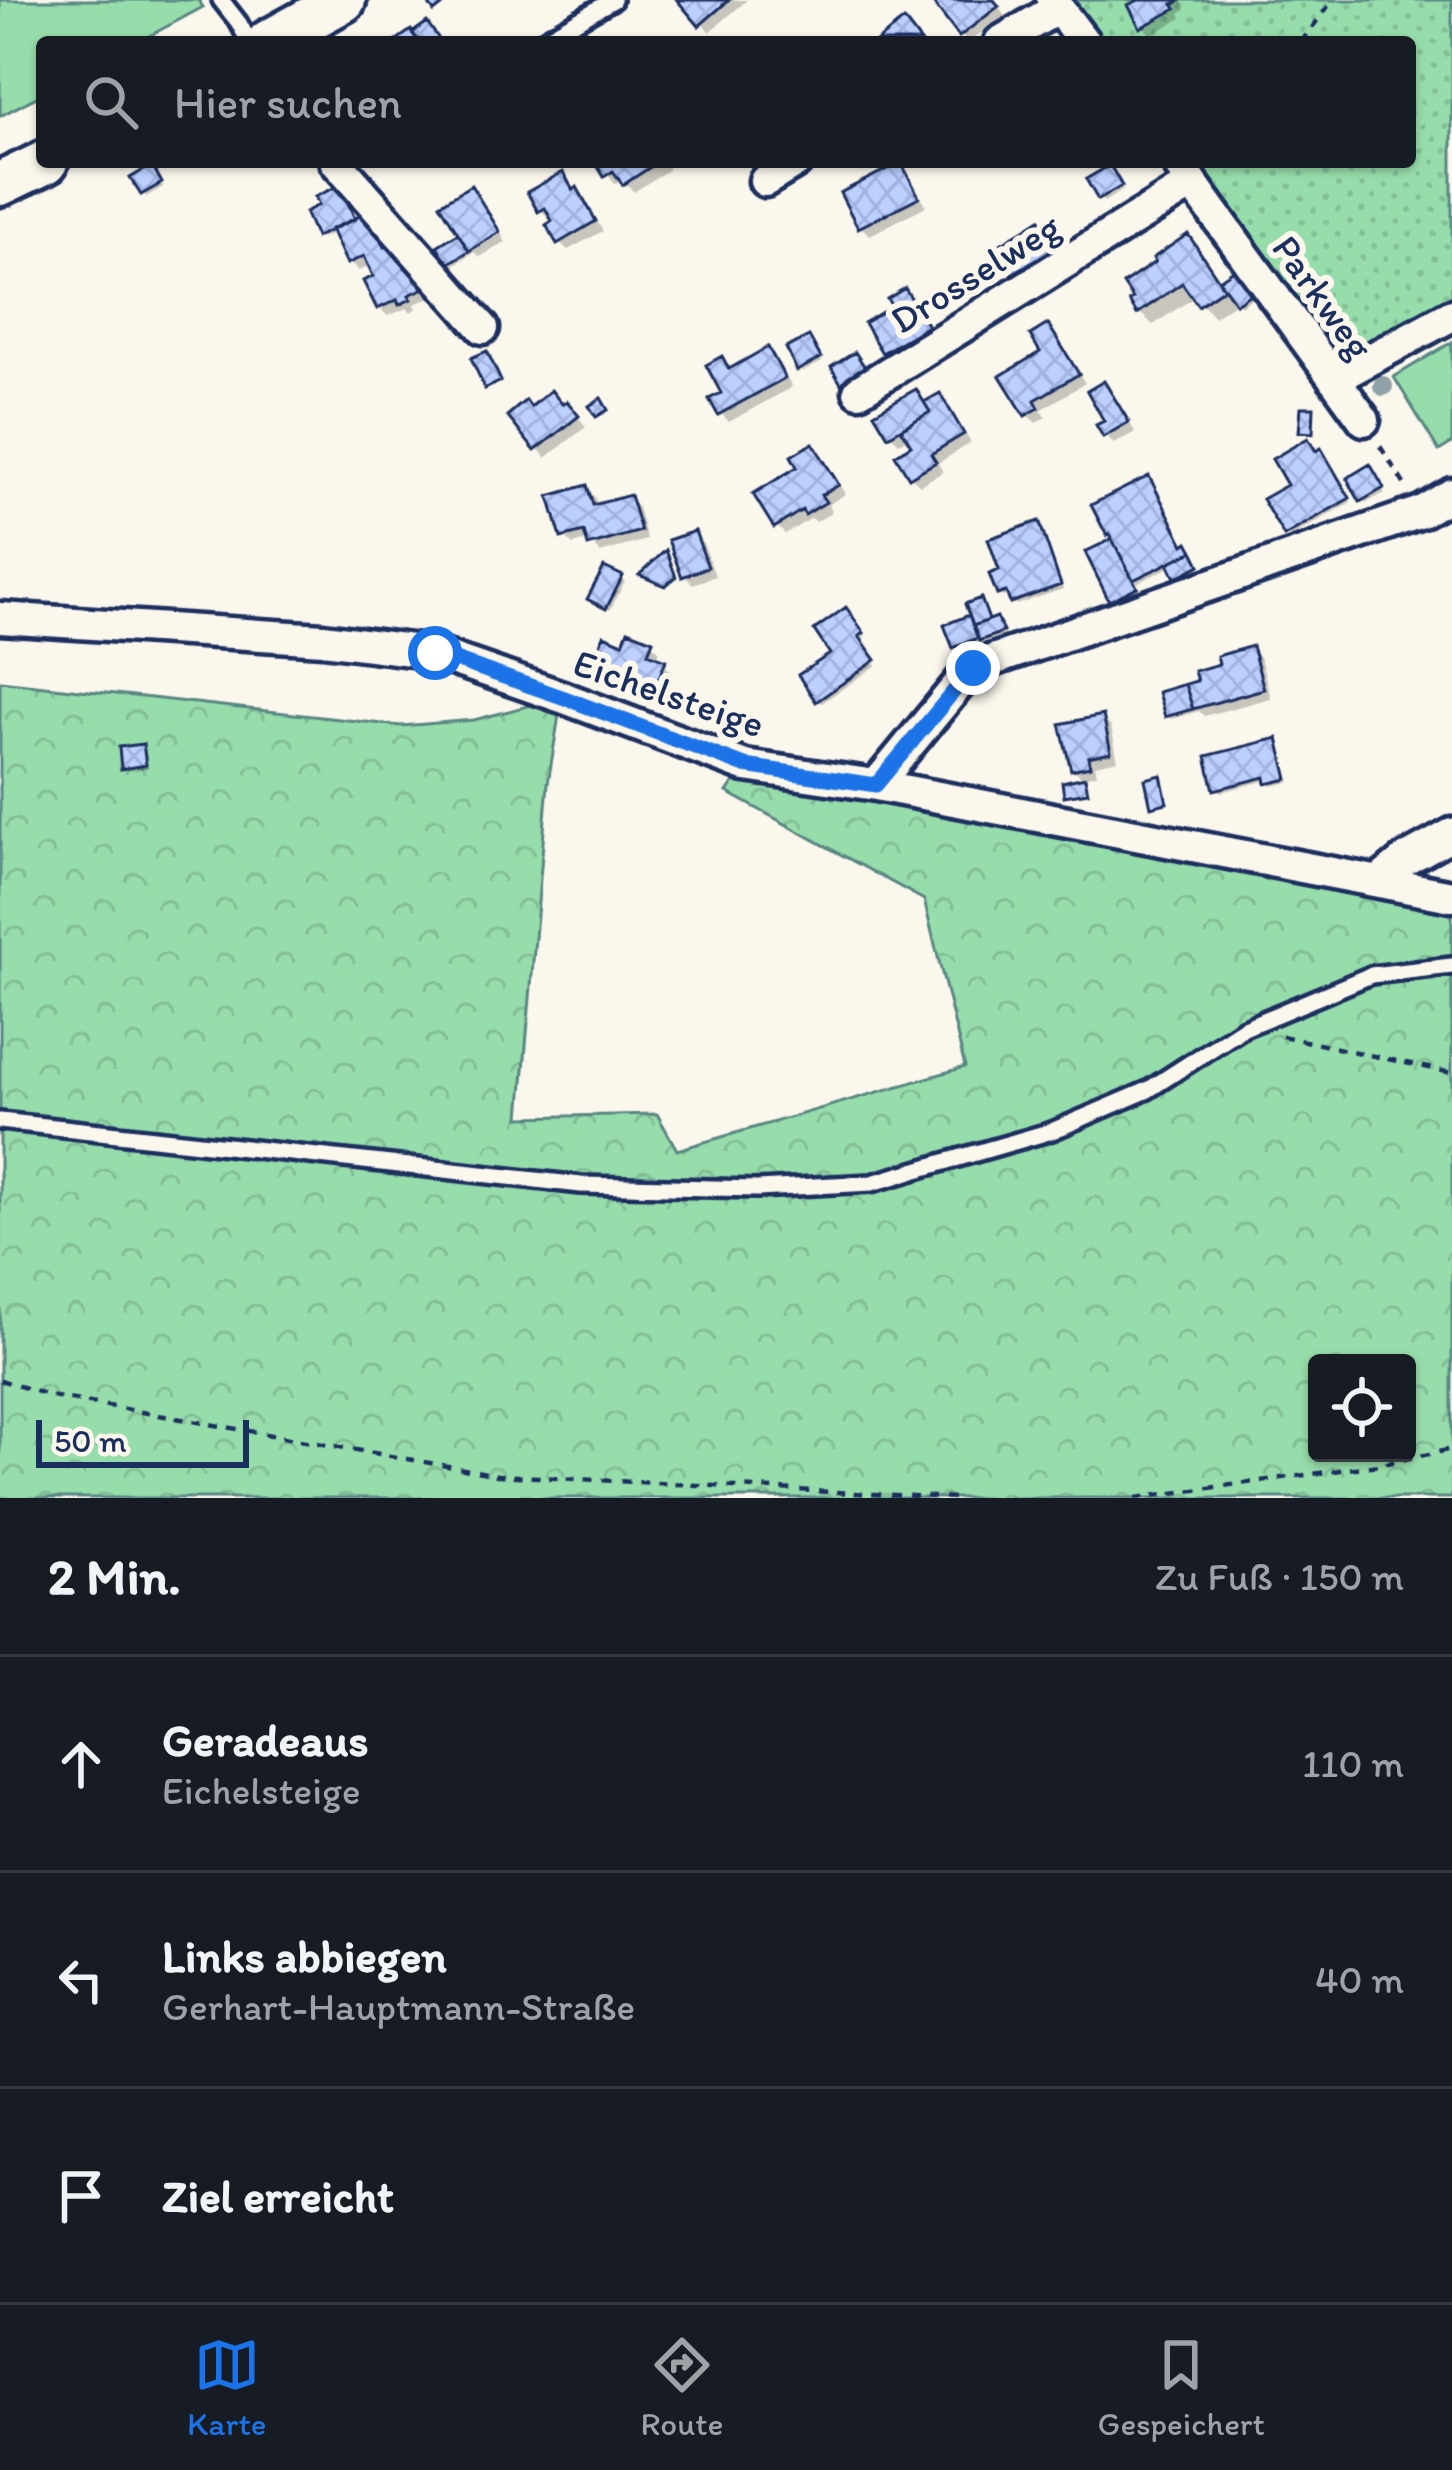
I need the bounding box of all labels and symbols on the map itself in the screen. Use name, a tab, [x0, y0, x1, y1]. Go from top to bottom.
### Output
street label: Drosselweg	[882, 202, 1068, 344]
street label: Parkweg	[1262, 226, 1384, 368]
route start	[408, 626, 462, 680]
street label: Eichelsteige	[567, 638, 771, 748]
route end	[946, 641, 1000, 695]
scale bar	[36, 1414, 249, 1467]

